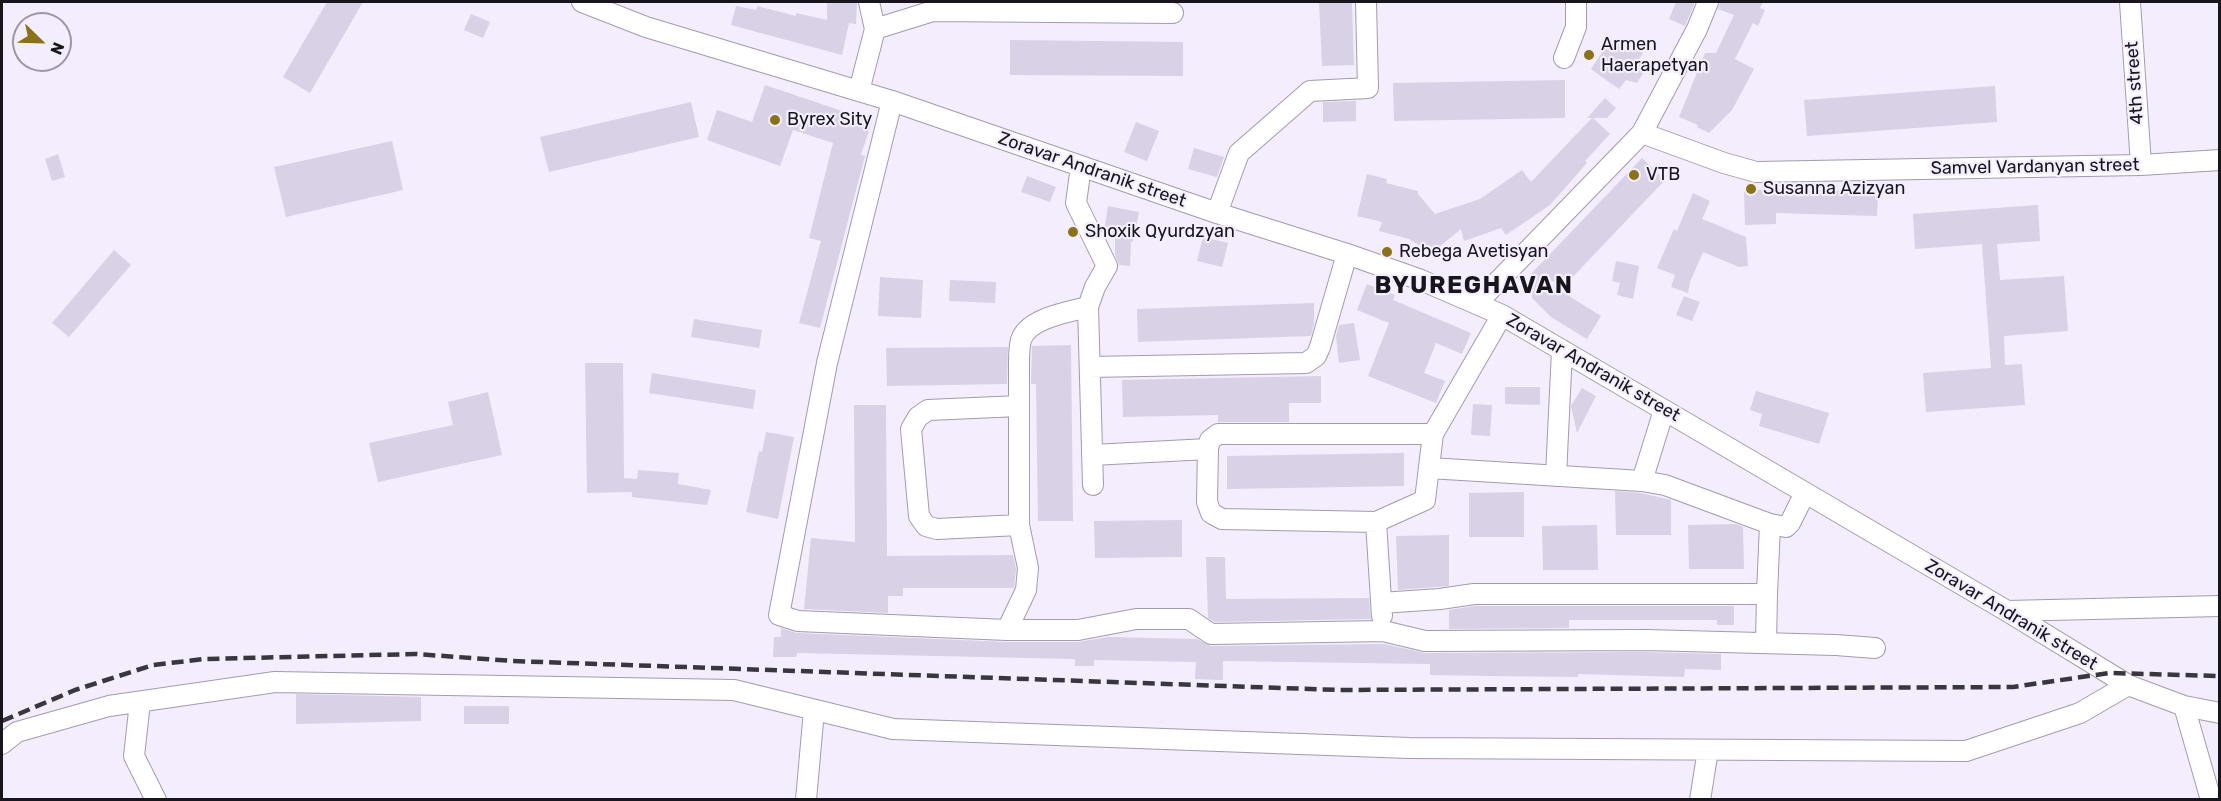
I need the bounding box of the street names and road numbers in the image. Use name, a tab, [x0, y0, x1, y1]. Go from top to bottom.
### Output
street label: 4th street	[2121, 41, 2149, 125]
street label: Zoravar Andranik street	[995, 128, 1189, 212]
street label: Samvel Vardanyan street	[1930, 154, 2140, 180]
street label: Zoravar Andranik street	[1502, 309, 1684, 427]
street label: Zoravar Andranik street	[1921, 555, 2101, 675]

